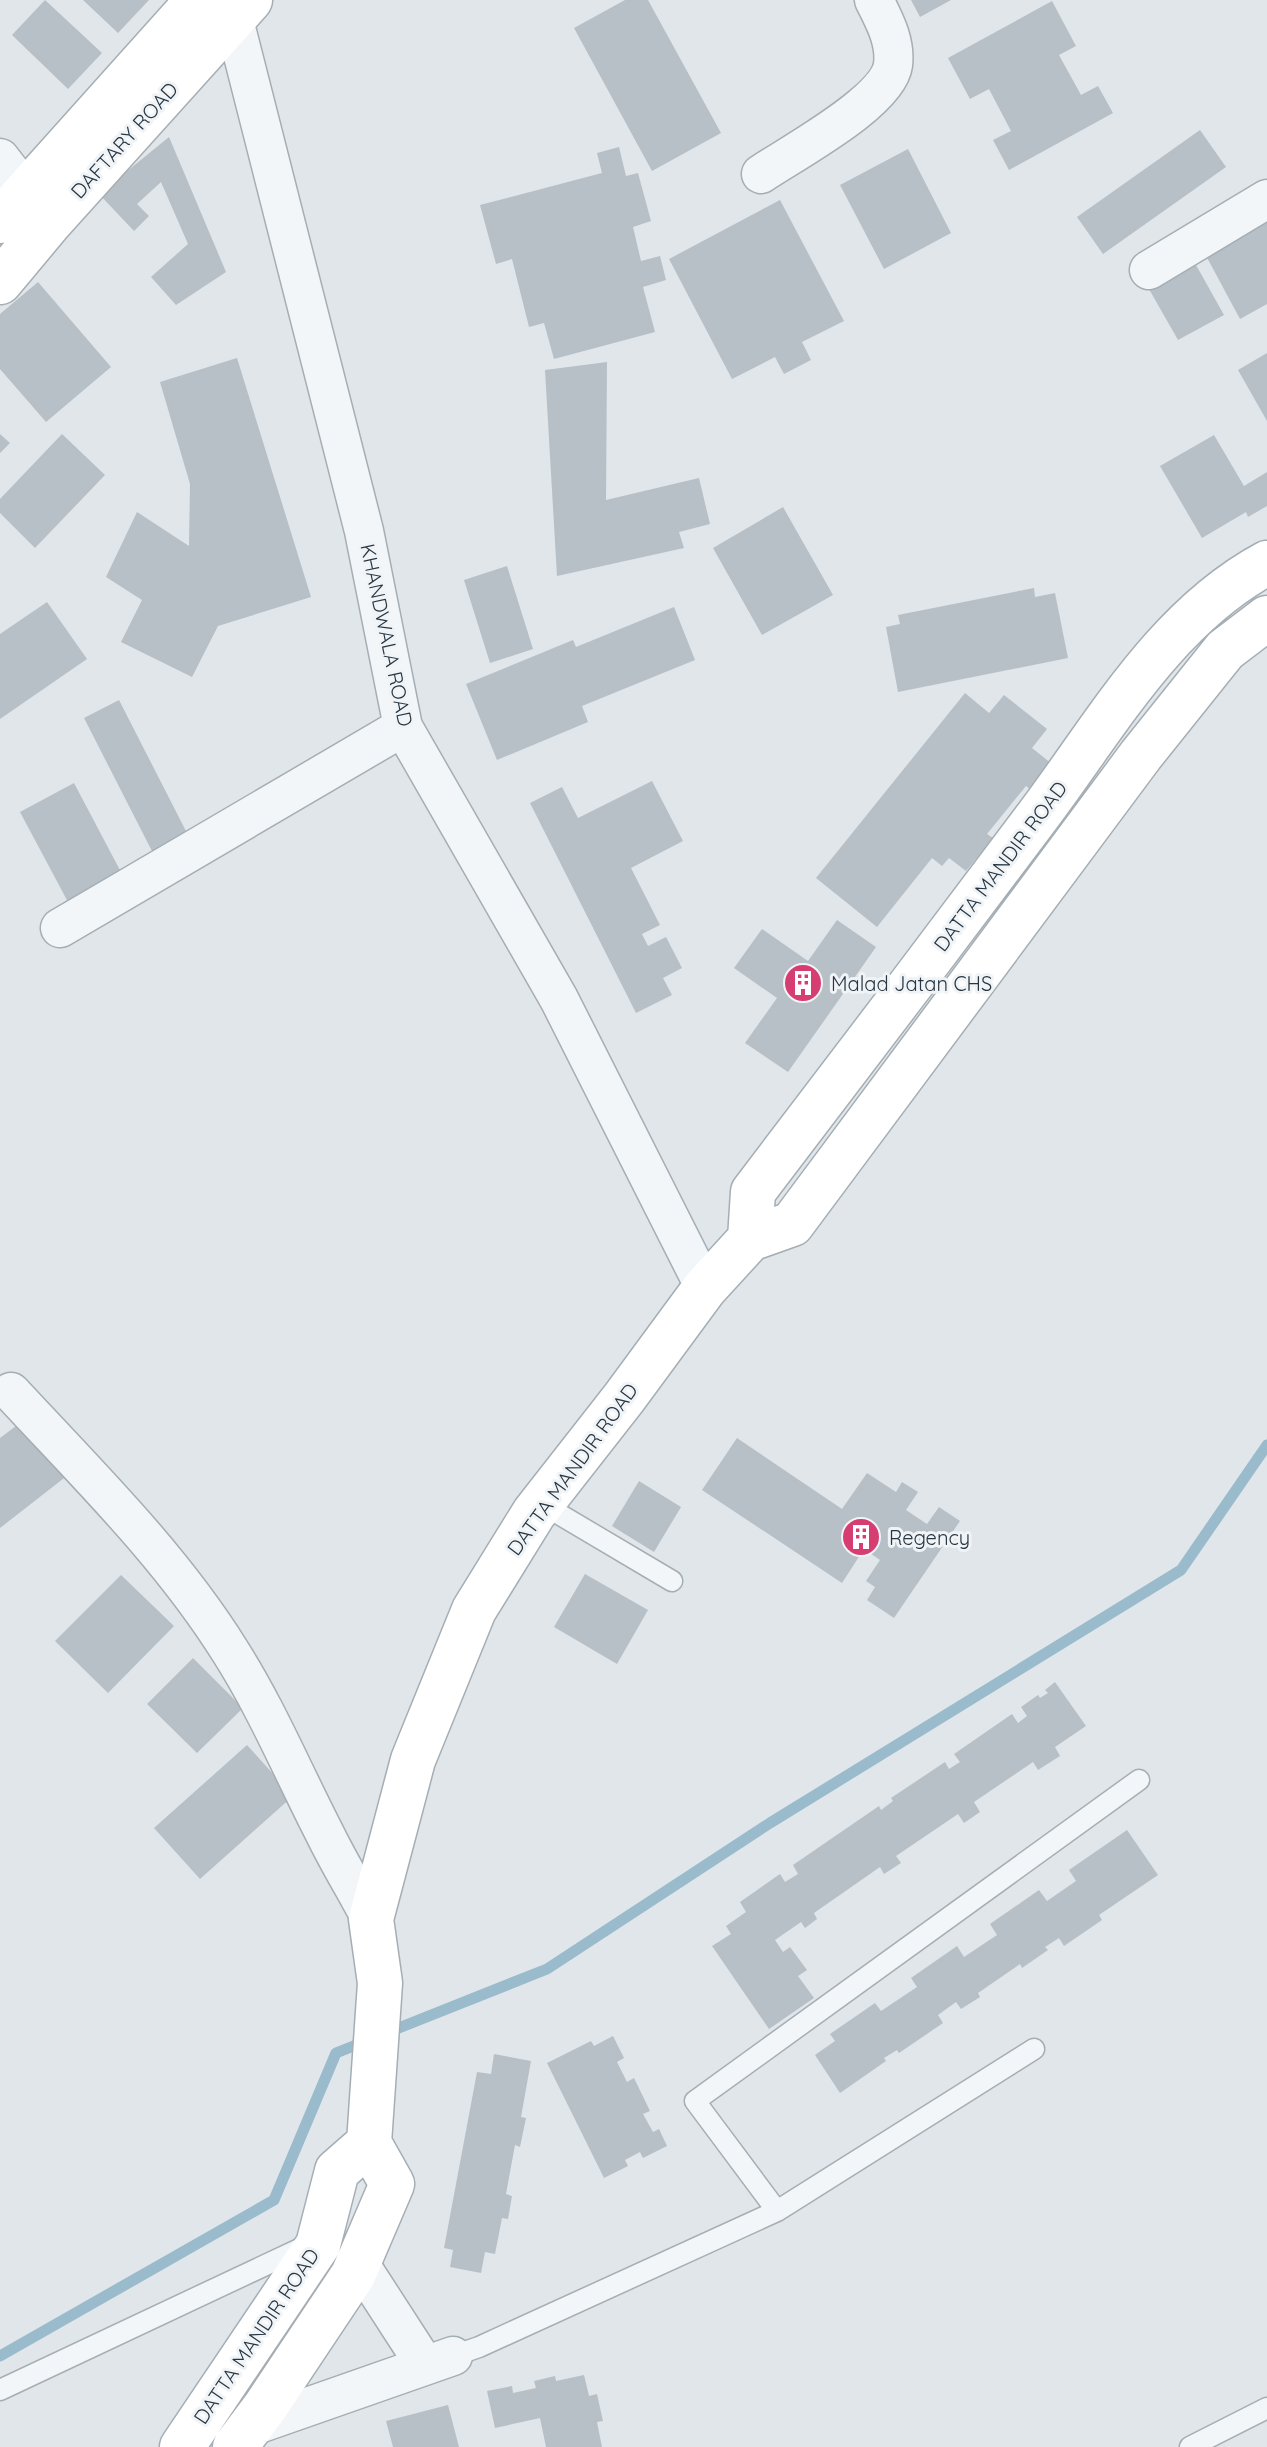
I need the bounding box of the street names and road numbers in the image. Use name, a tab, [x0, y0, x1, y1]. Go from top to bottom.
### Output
street label: DAFTARY ROAD	[65, 77, 183, 203]
street label: KHANDWALA ROAD	[355, 541, 419, 729]
street label: DATTA MANDIR ROAD	[928, 776, 1072, 956]
street label: DATTA MANDIR ROAD	[501, 1378, 643, 1560]
street label: DATTA MANDIR ROAD	[188, 2243, 324, 2429]

